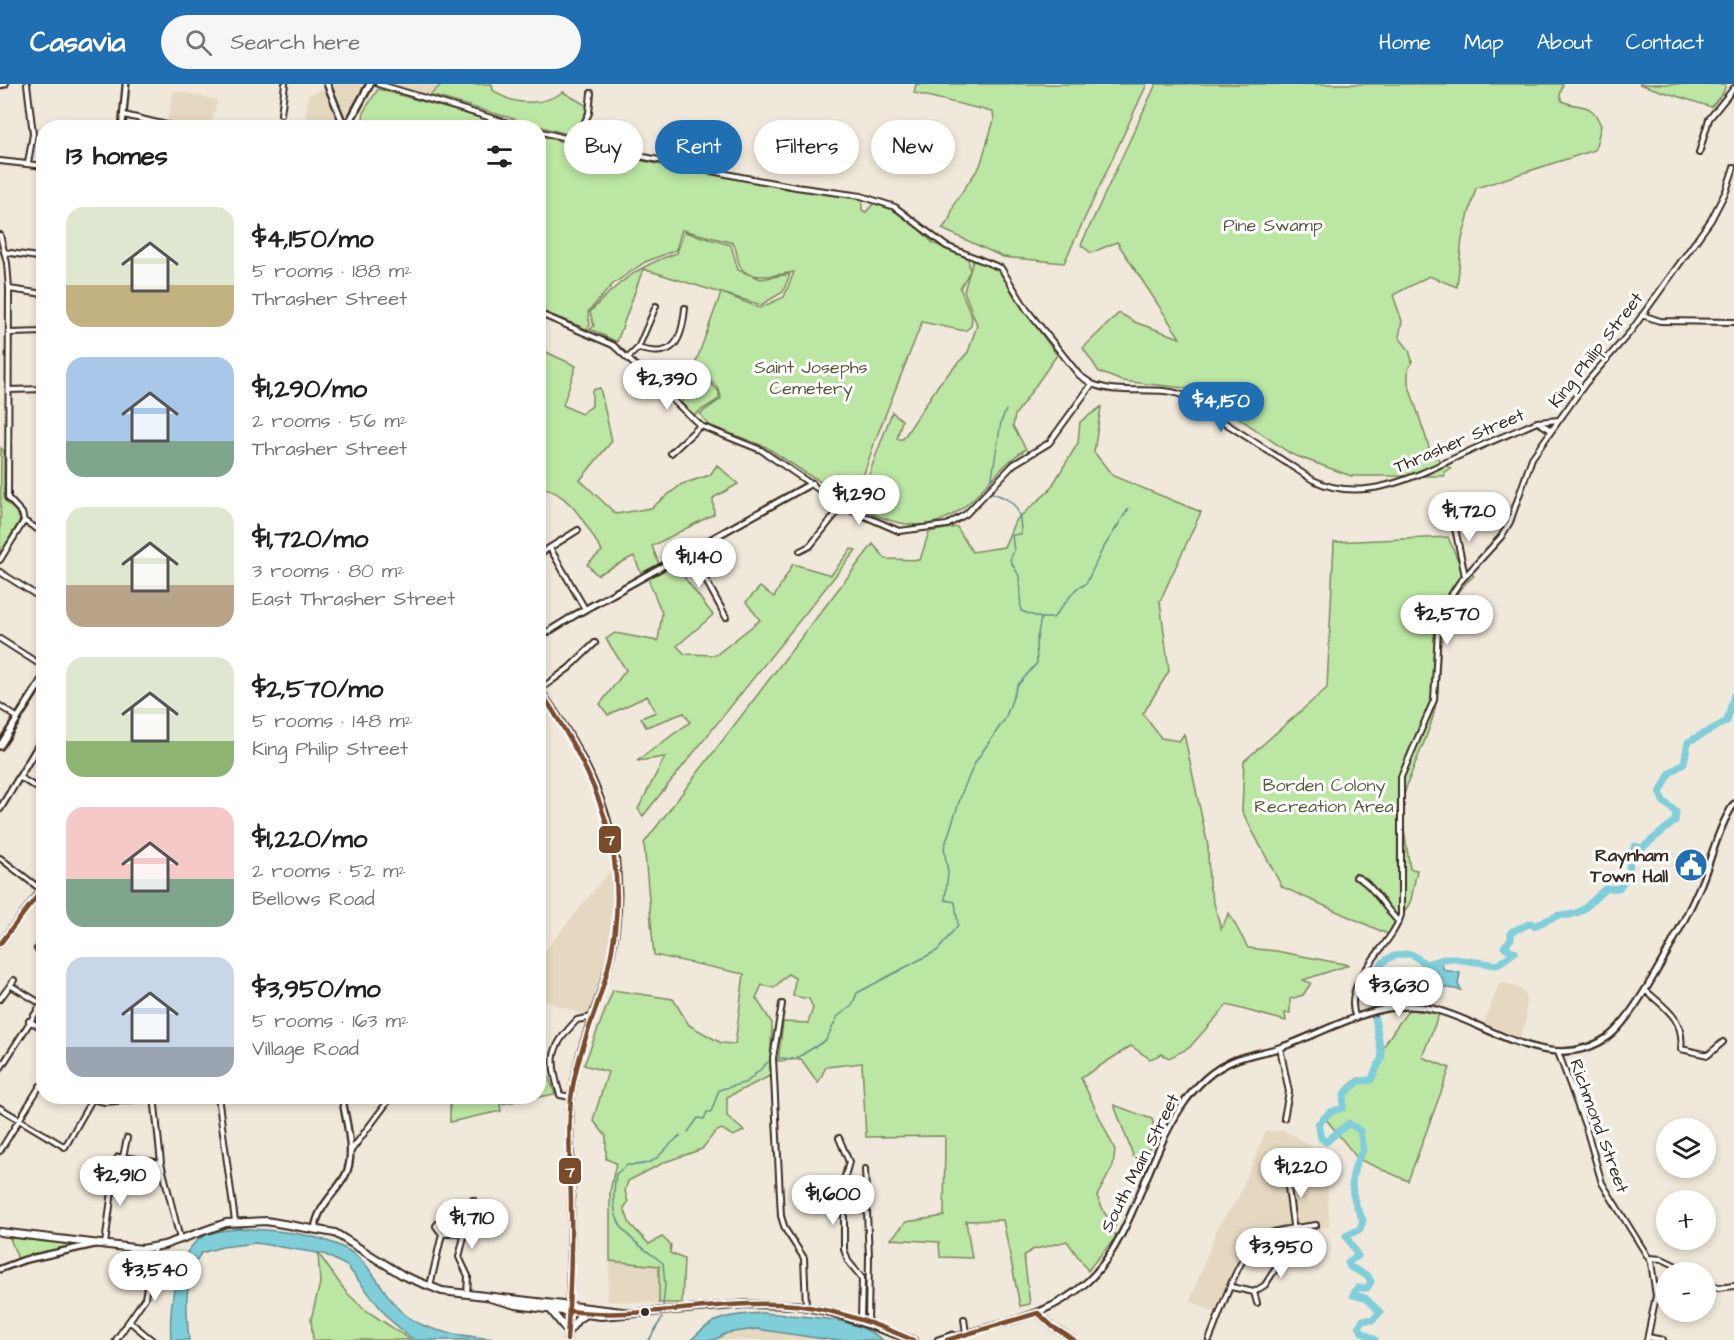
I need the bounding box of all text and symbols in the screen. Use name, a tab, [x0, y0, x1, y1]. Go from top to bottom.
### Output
search box	[161, 15, 581, 69]
text: Casavia	[30, 23, 125, 62]
icon: search	[182, 26, 215, 59]
text: Search here	[230, 27, 360, 58]
text: Home	[1379, 28, 1431, 57]
text: Map	[1464, 28, 1504, 57]
text: About	[1537, 28, 1593, 57]
text: Contact	[1626, 28, 1704, 57]
chip: Buy	[564, 120, 643, 174]
chip: Rent	[655, 120, 742, 174]
chip: Filters	[754, 120, 859, 174]
chip: New	[871, 120, 955, 174]
text: 13 homes	[66, 138, 168, 174]
icon: filters	[483, 140, 516, 173]
park label: Pine Swamp	[1223, 213, 1323, 238]
text: $4,150/mo	[252, 221, 374, 257]
icon: home	[114, 231, 186, 303]
text: 5 rooms · 188 m²	[252, 257, 412, 285]
text: Thrasher Street	[252, 285, 407, 313]
street label: King Philip Street	[1543, 286, 1650, 414]
park label: Saint Josephs Cemetery	[754, 355, 868, 402]
pin: $2,390	[618, 360, 716, 411]
text: $2,390	[637, 365, 697, 393]
text: $1,290/mo	[252, 371, 367, 407]
icon: home	[114, 381, 186, 453]
pin: $4,150	[1172, 382, 1270, 433]
text: $4,150	[1192, 387, 1250, 415]
street label: Thrasher Street	[1390, 402, 1529, 480]
text: 2 rooms · 56 m²	[252, 407, 407, 435]
text: Thrasher Street	[252, 435, 407, 463]
pin: $1,290	[810, 475, 908, 526]
text: $1,290	[833, 480, 885, 508]
pin: $1,720	[1420, 492, 1518, 543]
text: $1,720	[1442, 497, 1496, 525]
text: $1,720/mo	[252, 521, 368, 557]
icon: home	[114, 531, 186, 603]
pin: $1,140	[650, 538, 748, 589]
text: $1,140	[676, 543, 722, 571]
text: 3 rooms · 80 m²	[252, 557, 405, 585]
text: East Thrasher Street	[252, 585, 455, 613]
pin: $2,570	[1398, 595, 1496, 646]
text: $2,570	[1414, 600, 1480, 628]
text: $2,570/mo	[252, 671, 383, 707]
icon: home	[114, 681, 186, 753]
text: 5 rooms · 148 m²	[252, 707, 412, 735]
text: King Philip Street	[252, 735, 408, 763]
park label: Borden Colony Recreation Area	[1254, 773, 1394, 819]
text: $1,220/mo	[252, 821, 367, 857]
line badge: 7	[598, 825, 622, 854]
text: 7	[604, 829, 615, 851]
icon: home	[114, 831, 186, 903]
place label: Raynham Town Hall	[1589, 843, 1669, 889]
public building icon: Raynham Town Hall	[1673, 847, 1709, 883]
text: 2 rooms · 52 m²	[252, 857, 406, 885]
text: Bellows Road	[252, 885, 375, 913]
pin: $3,630	[1350, 967, 1448, 1018]
text: $3,950/mo	[252, 971, 381, 1007]
text: $3,630	[1369, 972, 1429, 1000]
icon: home	[114, 981, 186, 1053]
text: 5 rooms · 163 m²	[252, 1007, 408, 1035]
text: Village Road	[252, 1035, 359, 1063]
street label: Richmond Street	[1563, 1055, 1635, 1197]
street label: South Main Street	[1094, 1089, 1186, 1237]
map controls	[1656, 1118, 1716, 1322]
button: layers	[1656, 1118, 1716, 1178]
pin: $1,220	[1252, 1148, 1350, 1199]
text: $1,220	[1275, 1153, 1327, 1181]
pin: $2,910	[71, 1156, 169, 1207]
line badge: 7	[558, 1157, 582, 1185]
text: $2,910	[94, 1161, 146, 1189]
text: 7	[564, 1161, 575, 1183]
pin: $1,600	[784, 1175, 882, 1226]
text: $1,600	[805, 1180, 861, 1208]
button: +	[1656, 1190, 1716, 1250]
pin: $1,710	[423, 1199, 521, 1250]
text: $1,710	[450, 1204, 494, 1232]
pin: $3,950	[1232, 1228, 1330, 1279]
text: $3,950	[1249, 1233, 1313, 1261]
pin: $3,540	[106, 1251, 204, 1302]
text: $3,540	[122, 1256, 188, 1284]
button: −	[1656, 1262, 1716, 1322]
unlabelled marker	[639, 1306, 651, 1318]

